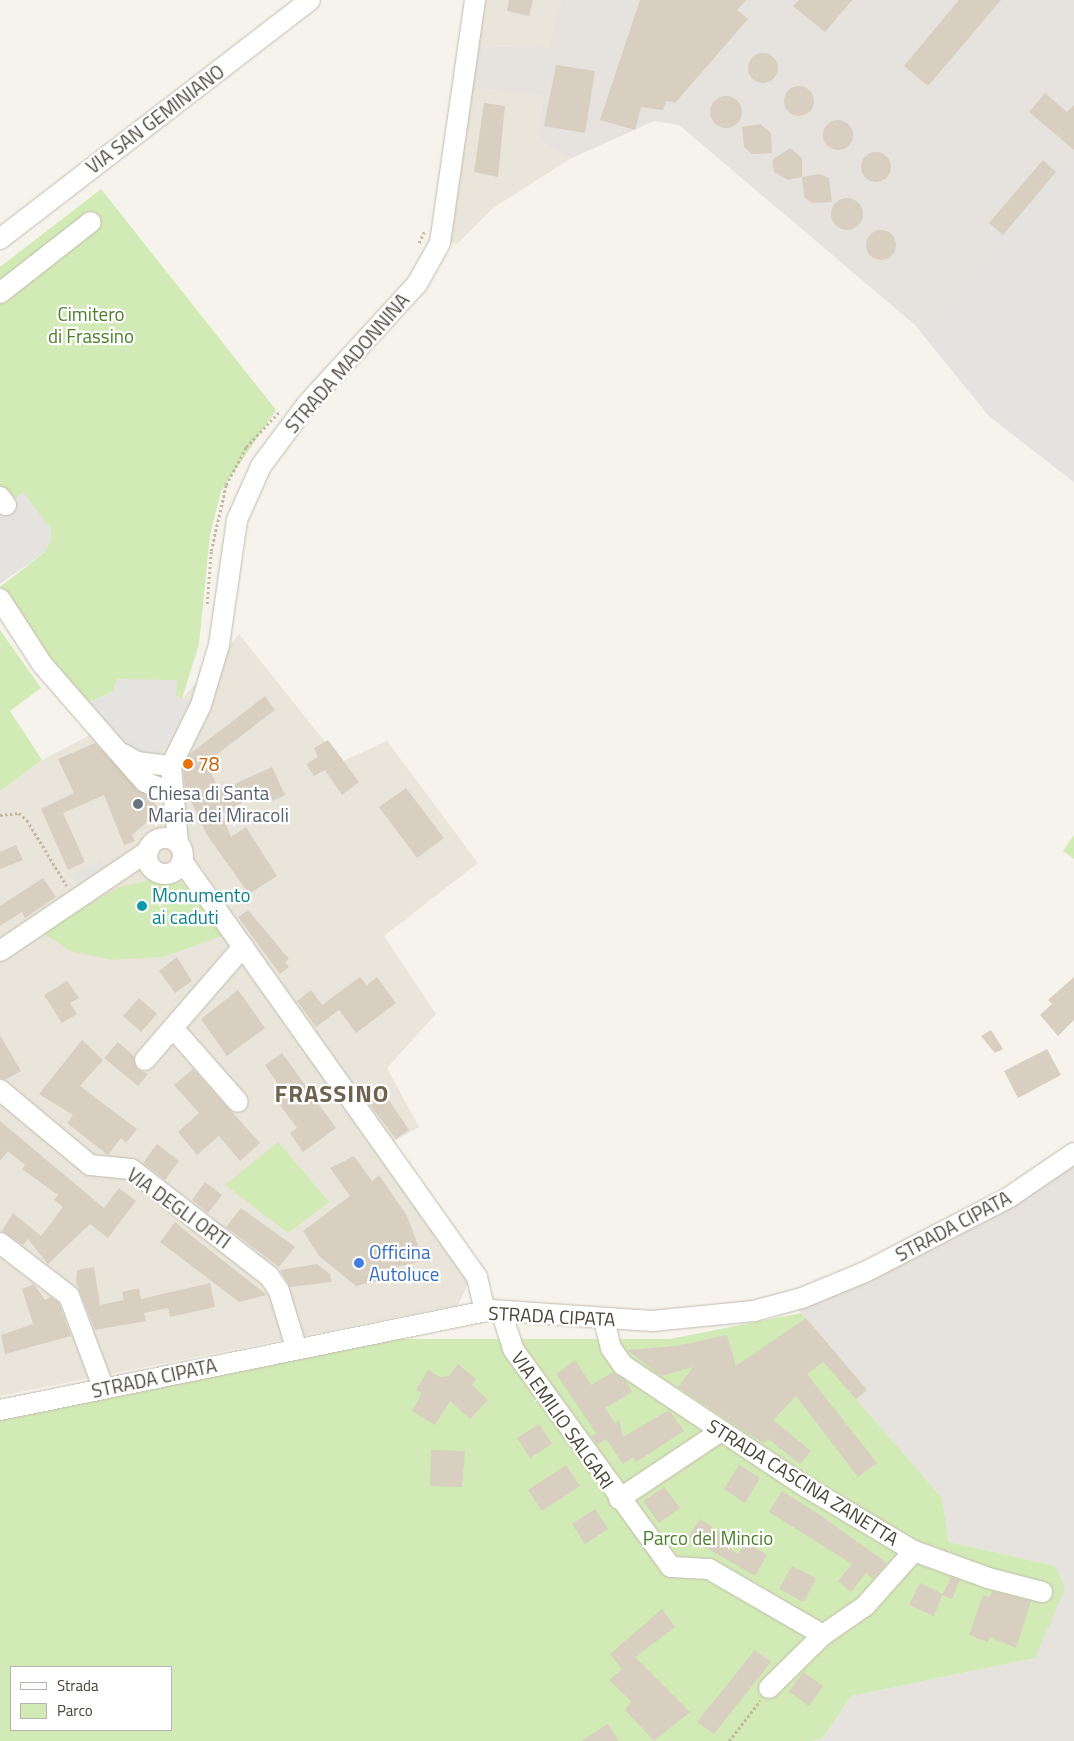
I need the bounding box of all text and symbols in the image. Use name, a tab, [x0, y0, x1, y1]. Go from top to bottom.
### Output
street label: VIA SAN GEMINIANO	[82, 60, 228, 178]
street label: STRADA MADONNINA	[280, 289, 414, 437]
park label: Cimitero di Frassino	[48, 303, 134, 347]
place label: 78	[198, 753, 219, 775]
marker: 78	[182, 758, 194, 770]
place label: Chiesa di Santa Maria dei Miracoli	[148, 782, 289, 826]
marker: Chiesa di Santa Maria dei Miracoli	[132, 798, 144, 810]
place label: Monumento ai caduti	[152, 884, 251, 928]
marker: Monumento ai caduti	[136, 900, 148, 912]
district label: FRASSINO	[274, 1080, 390, 1108]
street label: VIA DEGLI ORTI	[123, 1163, 235, 1253]
street label: STRADA CIPATA	[891, 1186, 1015, 1266]
place label: Officina Autoluce	[369, 1241, 439, 1285]
marker: Officina Autoluce	[353, 1257, 365, 1269]
street label: STRADA CIPATA	[488, 1301, 616, 1331]
street label: VIA EMILIO SALGARI	[507, 1347, 619, 1493]
street label: STRADA CIPATA	[89, 1354, 219, 1402]
street label: STRADA CASCINA ZANETTA	[703, 1414, 903, 1550]
park label: Parco del Mincio	[643, 1527, 773, 1549]
legend	[10, 1666, 172, 1731]
text: Strada	[57, 1674, 98, 1697]
text: Parco	[57, 1699, 93, 1722]

